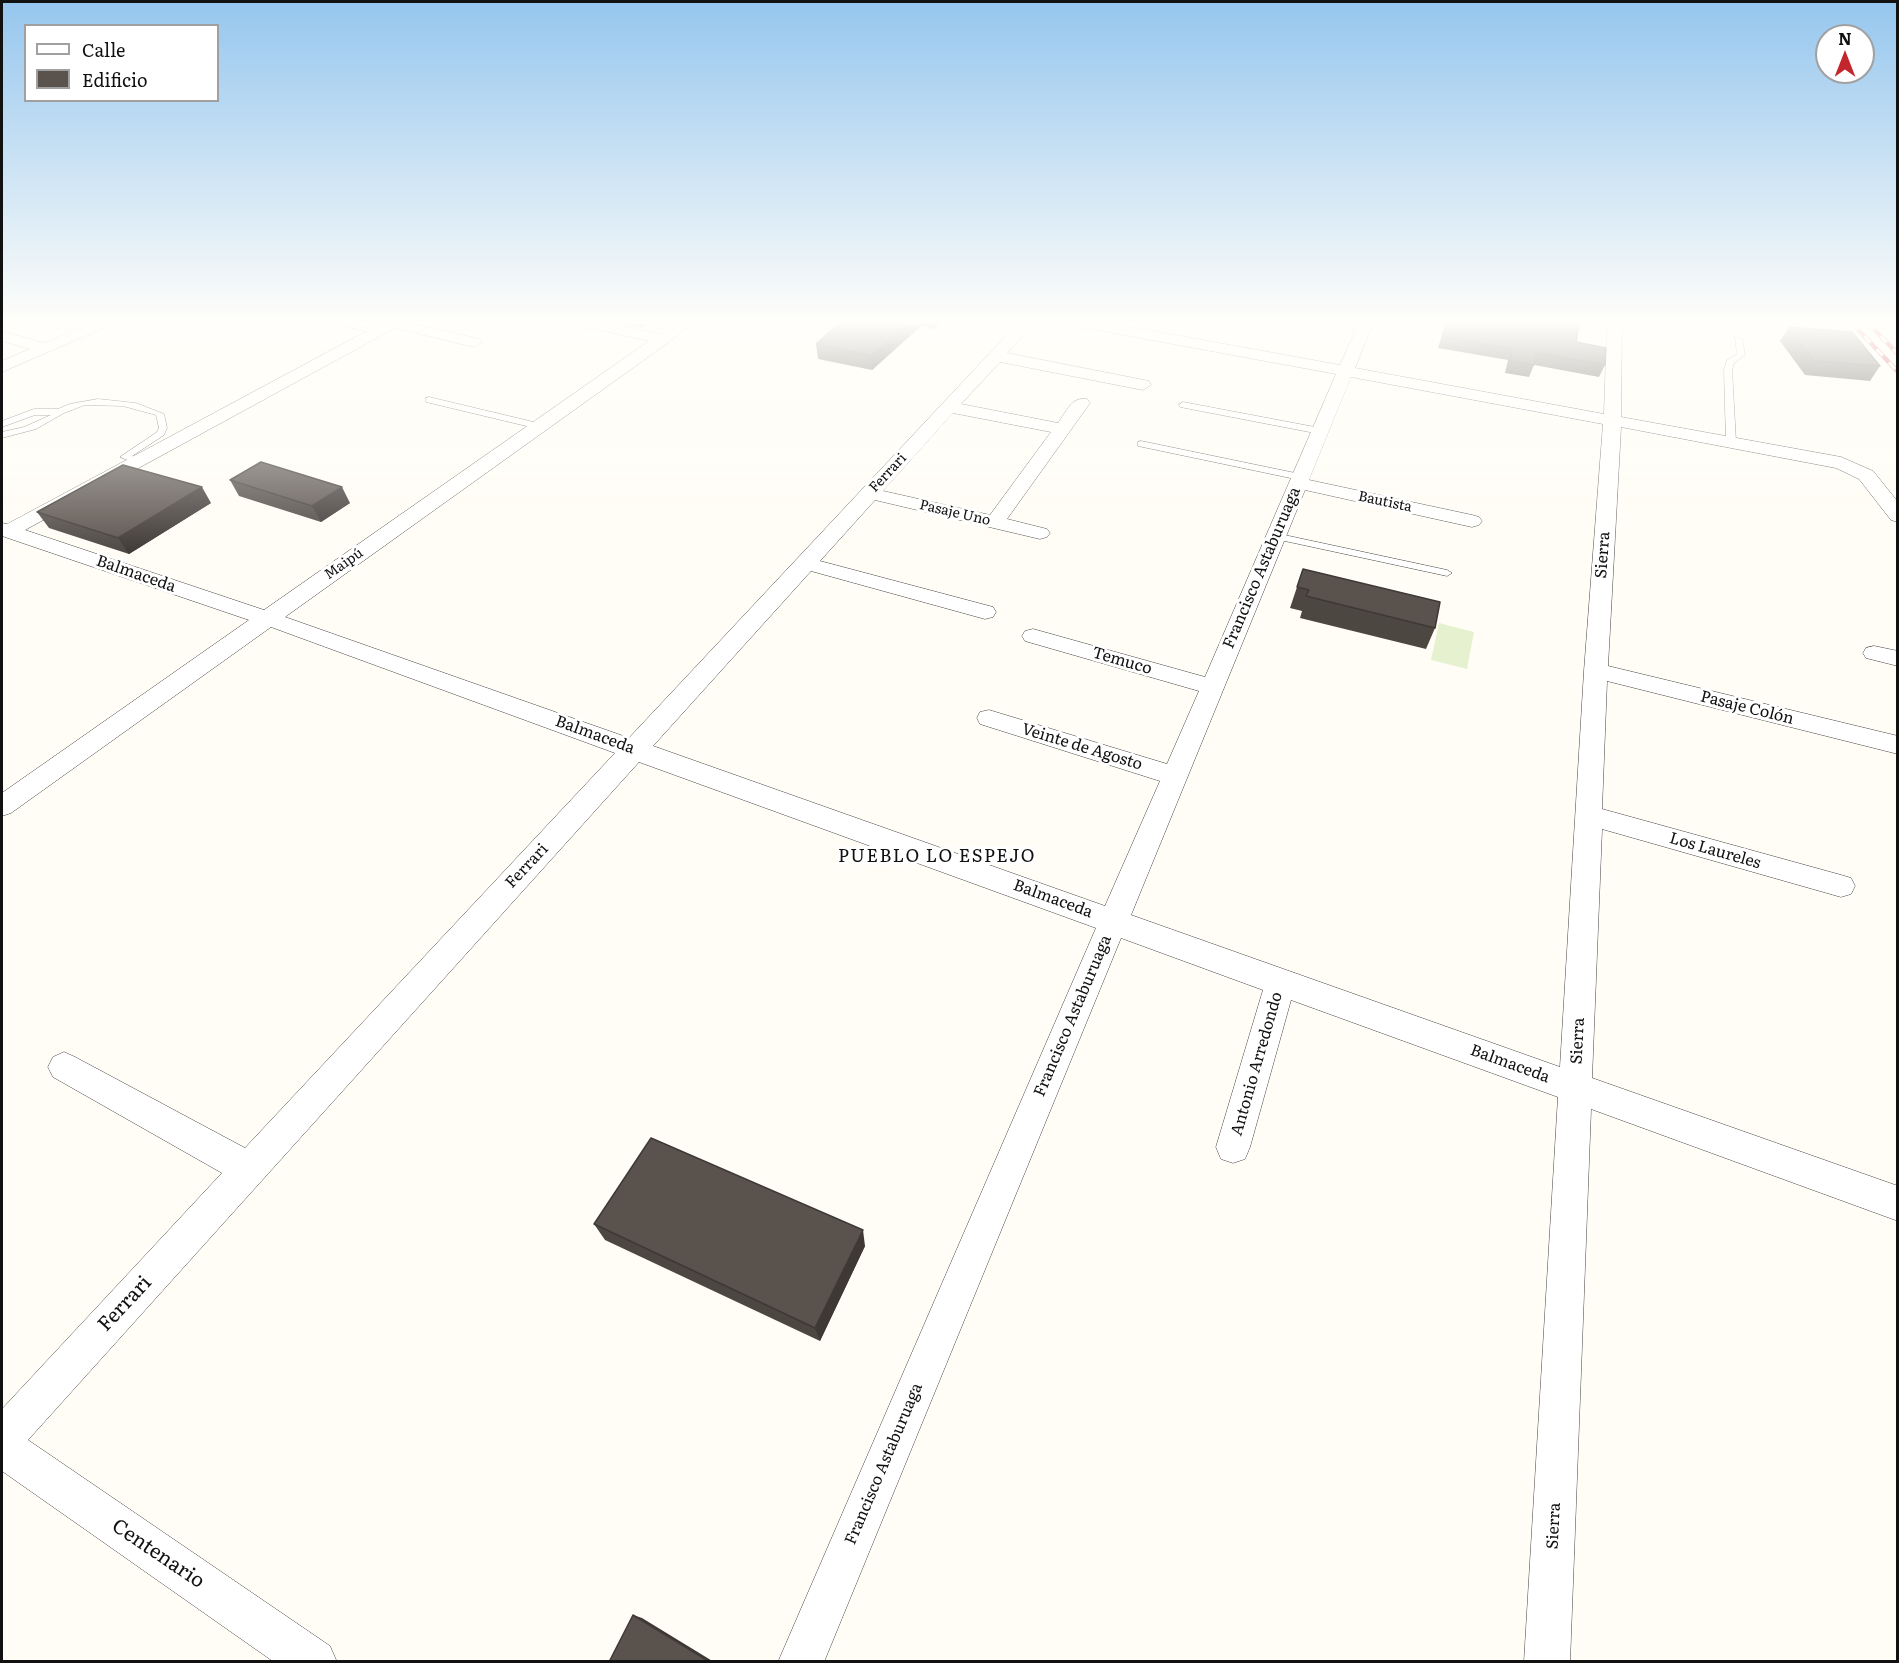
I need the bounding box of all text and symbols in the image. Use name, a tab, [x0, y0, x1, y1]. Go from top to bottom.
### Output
legend	[24, 24, 219, 102]
north arrow	[1815, 24, 1875, 84]
text: N	[1838, 26, 1852, 50]
text: Calle	[82, 36, 125, 63]
text: Edificio	[82, 66, 148, 93]
street label: Ferrari	[866, 450, 910, 496]
street label: Francisco Astaburuaga	[1219, 484, 1305, 652]
street label: Bautista	[1357, 488, 1413, 516]
street label: Pasaje Uno	[918, 497, 992, 529]
street label: Sierra	[1592, 531, 1614, 579]
street label: Maipú	[321, 545, 367, 583]
street label: Balmaceda	[94, 551, 178, 597]
street label: Temuco	[1090, 643, 1154, 679]
street label: Pasaje Colón	[1698, 687, 1796, 729]
street label: Balmaceda	[553, 712, 637, 758]
street label: Veinte de Agosto	[1019, 719, 1145, 775]
street label: Los Laureles	[1667, 829, 1763, 873]
street label: Ferrari	[502, 840, 552, 892]
district label: PUEBLO LO ESPEJO	[838, 846, 1036, 868]
street label: Balmaceda	[1011, 876, 1095, 922]
street label: Francisco Astaburuaga	[1030, 932, 1116, 1100]
street label: Antonio Arredondo	[1227, 990, 1287, 1138]
street label: Sierra	[1567, 1017, 1589, 1065]
street label: Balmaceda	[1468, 1041, 1552, 1087]
street label: Ferrari	[93, 1271, 157, 1337]
street label: Francisco Astaburuaga	[841, 1380, 927, 1548]
street label: Sierra	[1543, 1502, 1565, 1550]
street label: Centenario	[107, 1514, 209, 1594]

